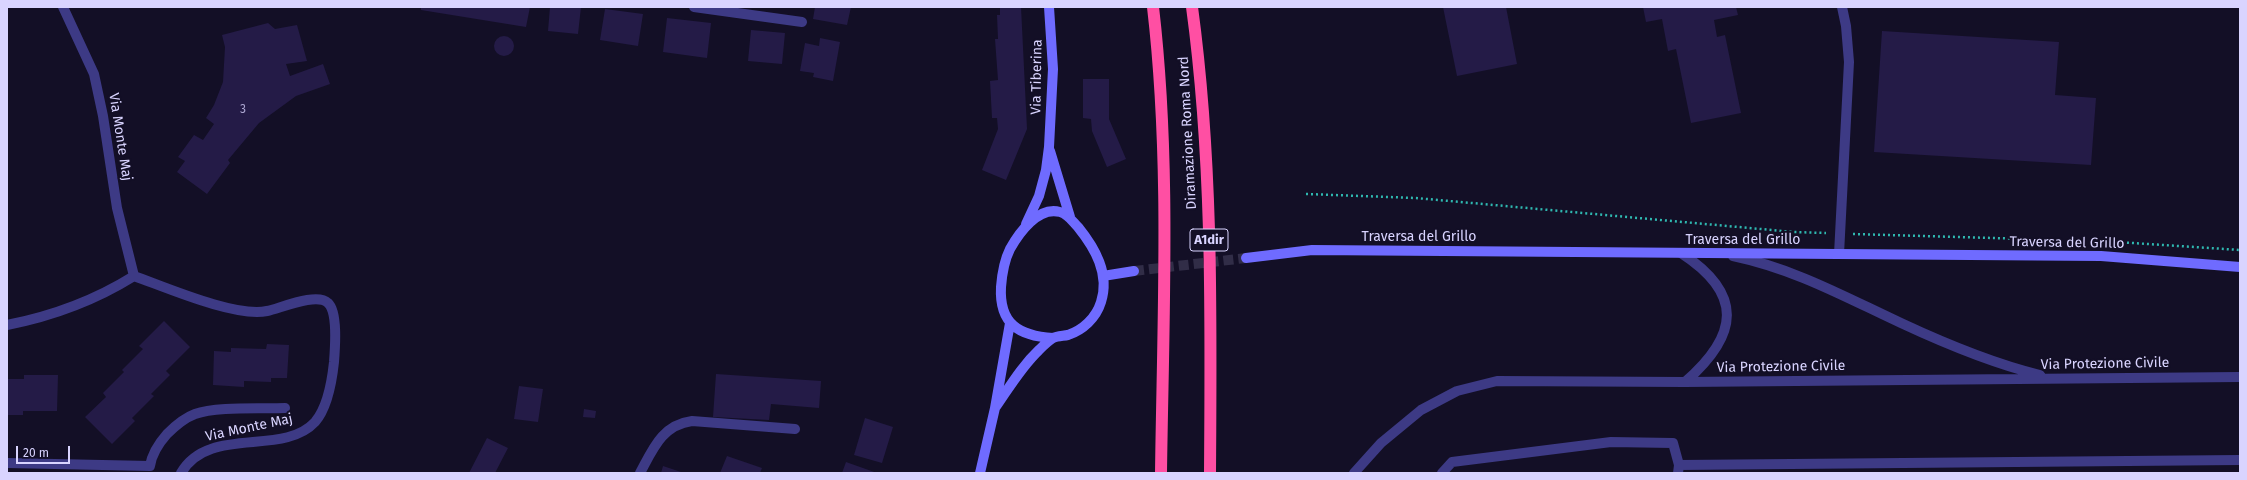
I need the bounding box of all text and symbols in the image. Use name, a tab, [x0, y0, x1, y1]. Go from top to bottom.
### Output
street label: Via Tiberina	[1028, 39, 1046, 115]
street label: Diramazione Roma Nord	[1176, 56, 1200, 210]
street label: Via Monte Maj	[105, 92, 135, 182]
house number: 3	[240, 103, 246, 117]
road number: A1dir	[1190, 229, 1228, 251]
street label: Traversa del Grillo	[1362, 229, 1476, 245]
street label: Traversa del Grillo	[1686, 232, 1800, 248]
street label: Traversa del Grillo	[2009, 234, 2125, 252]
street label: Via Protezione Civile	[2041, 354, 2169, 374]
street label: Via Protezione Civile	[1717, 357, 1845, 377]
street label: Via Monte Maj	[204, 411, 294, 445]
scale bar	[18, 438, 72, 464]
text: 20 m	[23, 446, 49, 460]

